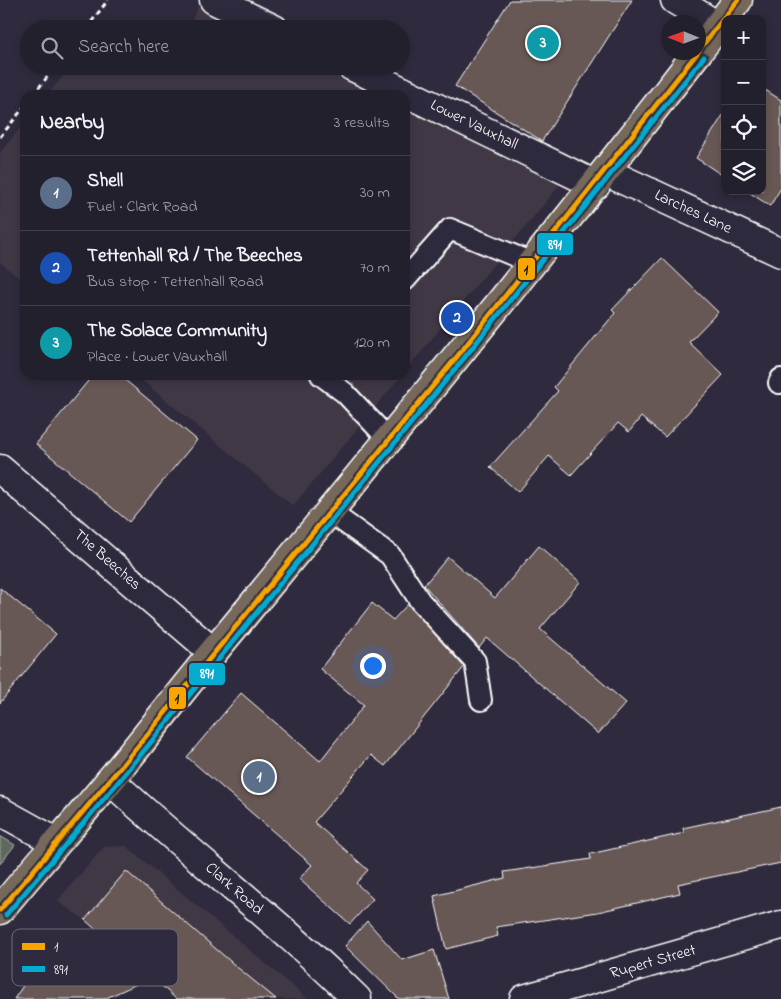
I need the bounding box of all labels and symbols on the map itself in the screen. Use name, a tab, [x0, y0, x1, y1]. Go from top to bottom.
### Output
north arrow	[661, 15, 706, 60]
pin: 3	[527, 24, 559, 62]
street label: Lower Vauxhall	[426, 93, 522, 157]
street label: Larches Lane	[650, 184, 737, 241]
line badge: 891	[536, 232, 574, 256]
text: 891	[547, 235, 563, 256]
line badge: 1	[517, 257, 536, 281]
text: 1	[524, 260, 529, 281]
pin: 2	[441, 299, 473, 337]
street label: The Beeches	[68, 524, 146, 596]
your location	[360, 653, 386, 679]
line badge: 891	[188, 662, 226, 686]
text: 891	[199, 664, 215, 685]
line badge: 1	[168, 686, 187, 710]
text: 1	[175, 689, 180, 710]
pin: 1	[243, 758, 275, 796]
street label: Clark Road	[199, 857, 269, 921]
legend	[12, 929, 178, 986]
text: 1	[54, 937, 59, 958]
street label: Rupert Street	[607, 938, 699, 986]
text: 891	[54, 960, 68, 981]

